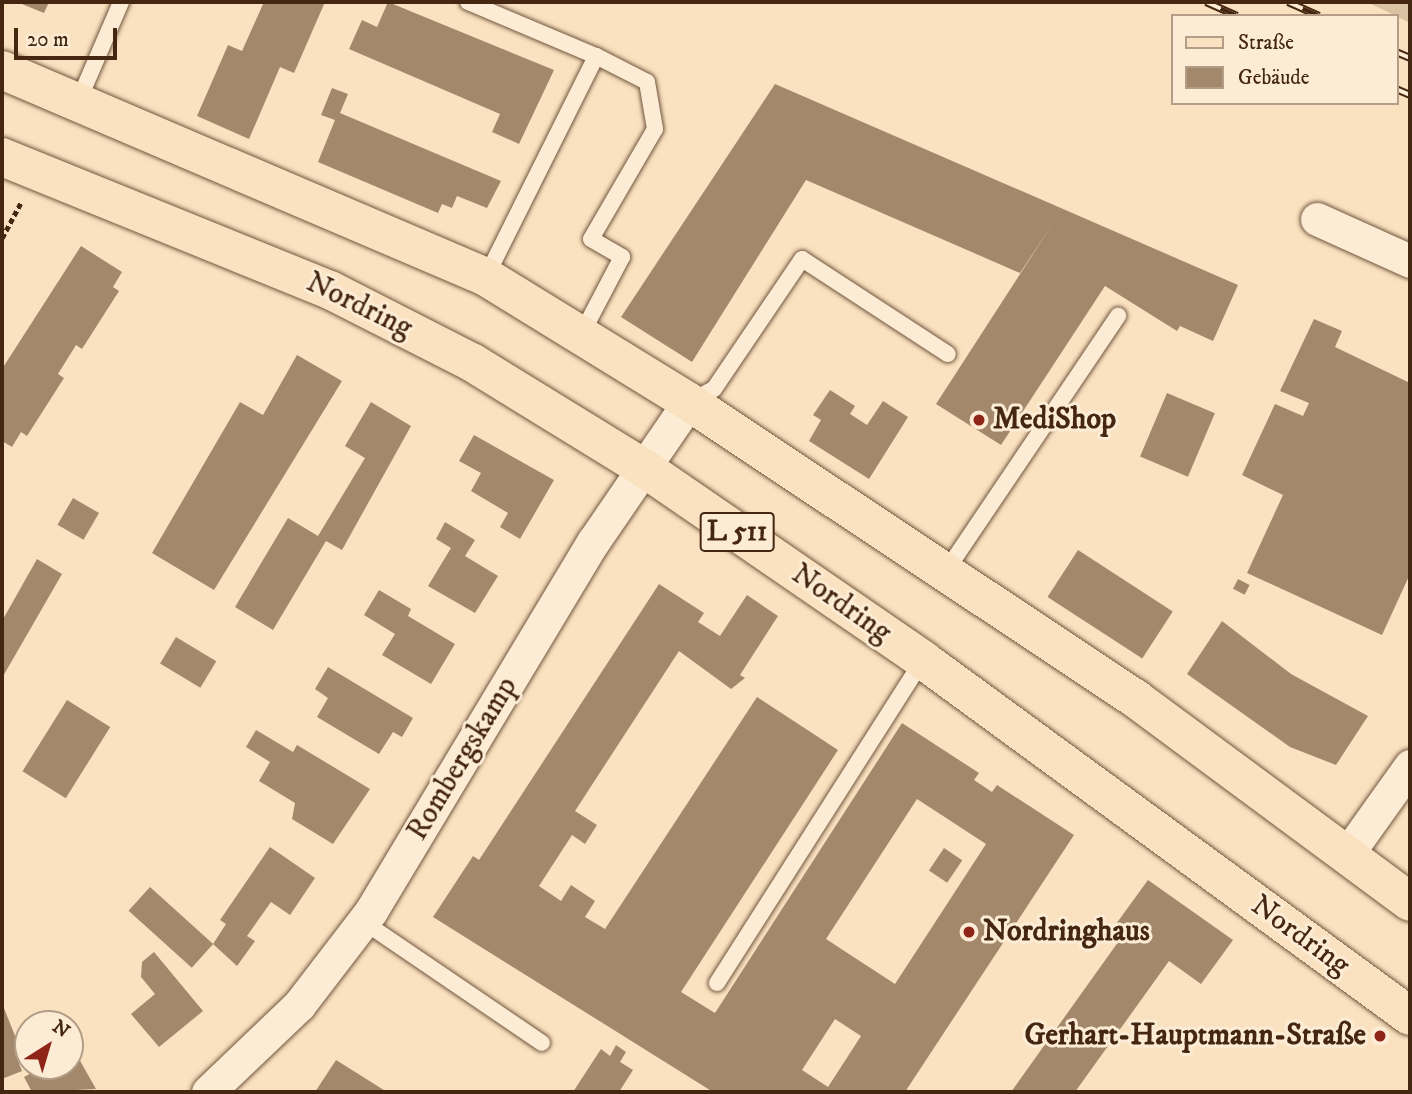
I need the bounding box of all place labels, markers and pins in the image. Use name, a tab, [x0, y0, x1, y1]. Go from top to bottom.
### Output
place label: MediShop	[993, 402, 1116, 438]
marker: MediShop	[971, 412, 987, 428]
place label: Nordringhaus	[983, 914, 1150, 950]
marker: Nordringhaus	[961, 924, 977, 940]
place label: Gerhart-Hauptmann-Straße	[1024, 1018, 1366, 1054]
marker: Gerhart-Hauptmann-Straße	[1372, 1028, 1388, 1044]

